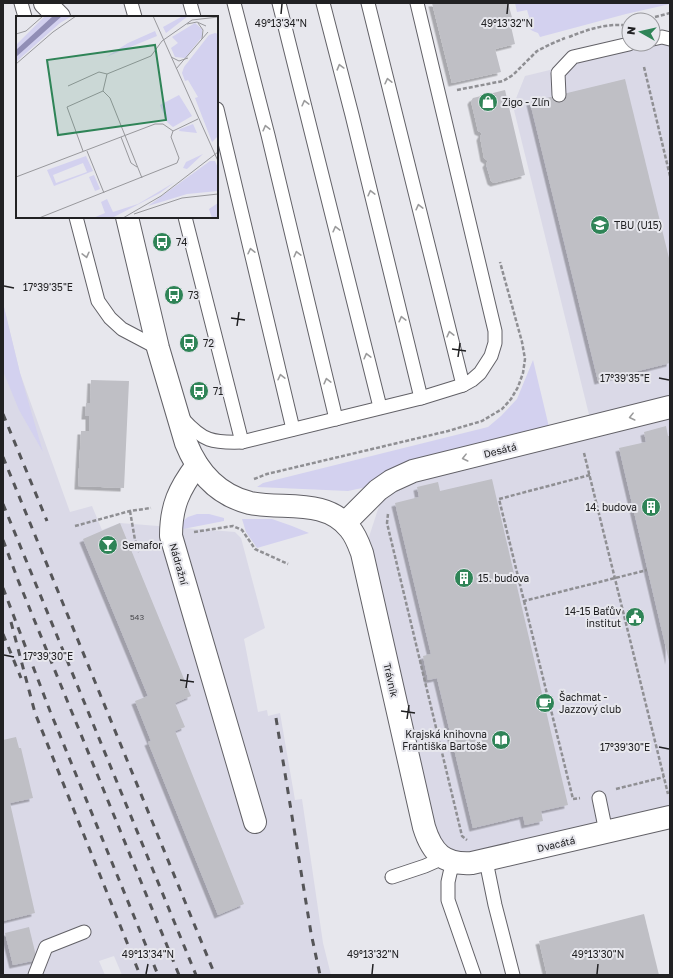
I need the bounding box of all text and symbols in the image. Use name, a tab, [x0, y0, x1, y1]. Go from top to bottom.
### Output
north arrow	[621, 12, 661, 52]
inset map	[16, 16, 218, 218]
text: 49°13'34"N	[255, 17, 307, 29]
text: 49°13'32"N	[481, 17, 533, 29]
text: N	[624, 25, 638, 36]
one-way arrow	[336, 63, 344, 70]
one-way arrow	[384, 78, 393, 85]
shop icon: Zigo - Zlín	[477, 91, 499, 113]
place label: Zigo - Zlín	[502, 96, 550, 108]
one-way arrow	[301, 100, 309, 106]
one-way arrow	[262, 125, 271, 132]
one-way arrow	[367, 189, 376, 196]
one-way arrow	[415, 204, 424, 211]
school or university icon: TBU (U15)	[589, 214, 611, 236]
place label: TBU (U15)	[614, 219, 662, 231]
one-way arrow	[332, 226, 341, 233]
bus stop icon: 74	[151, 231, 173, 253]
place label: 74	[176, 236, 187, 248]
one-way arrow	[247, 247, 256, 254]
one-way arrow	[81, 251, 90, 258]
one-way arrow	[293, 251, 301, 258]
text: 17°39'35"E	[23, 281, 73, 293]
bus stop icon: 73	[163, 284, 185, 306]
place label: 73	[188, 289, 199, 301]
one-way arrow	[398, 316, 406, 322]
one-way arrow	[446, 330, 455, 337]
bus stop icon: 72	[178, 332, 200, 354]
place label: 72	[203, 337, 214, 349]
one-way arrow	[363, 352, 372, 359]
text: 17°39'35"E	[600, 372, 650, 384]
one-way arrow	[278, 374, 286, 380]
one-way arrow	[323, 378, 332, 385]
bus stop icon: 71	[188, 380, 210, 402]
place label: 71	[213, 385, 223, 397]
one-way arrow	[629, 412, 635, 420]
street label: Desátá	[482, 440, 518, 460]
one-way arrow	[462, 454, 469, 462]
building icon: 14. budova	[640, 496, 662, 518]
place label: 14. budova	[585, 501, 637, 513]
bar icon: Semafor	[97, 534, 119, 556]
place label: Semafor	[122, 539, 162, 551]
street label: Nádražní	[167, 542, 191, 587]
building icon: 15. budova	[453, 567, 475, 589]
place label: 15. budova	[478, 572, 529, 584]
place label: 14-15 Baťův institut	[565, 605, 621, 629]
public building icon: 14-15 Baťův institut	[624, 606, 646, 628]
house number: 543	[130, 612, 144, 622]
text: 17°39'30"E	[23, 650, 73, 662]
street label: Trávník	[381, 662, 401, 699]
place label: Šachmat - Jazzový club	[559, 690, 621, 715]
cafe icon: Šachmat - Jazzový club	[534, 692, 556, 714]
place label: Krajská knihovna Františka Bartoše	[402, 728, 487, 752]
library icon: Krajská knihovna Františka Bartoše	[490, 729, 512, 751]
text: 17°39'30"E	[600, 741, 650, 753]
street label: Dvacátá	[536, 834, 576, 854]
text: 49°13'34"N	[122, 948, 174, 960]
text: 49°13'32"N	[347, 948, 399, 960]
text: 49°13'30"N	[572, 948, 624, 960]

